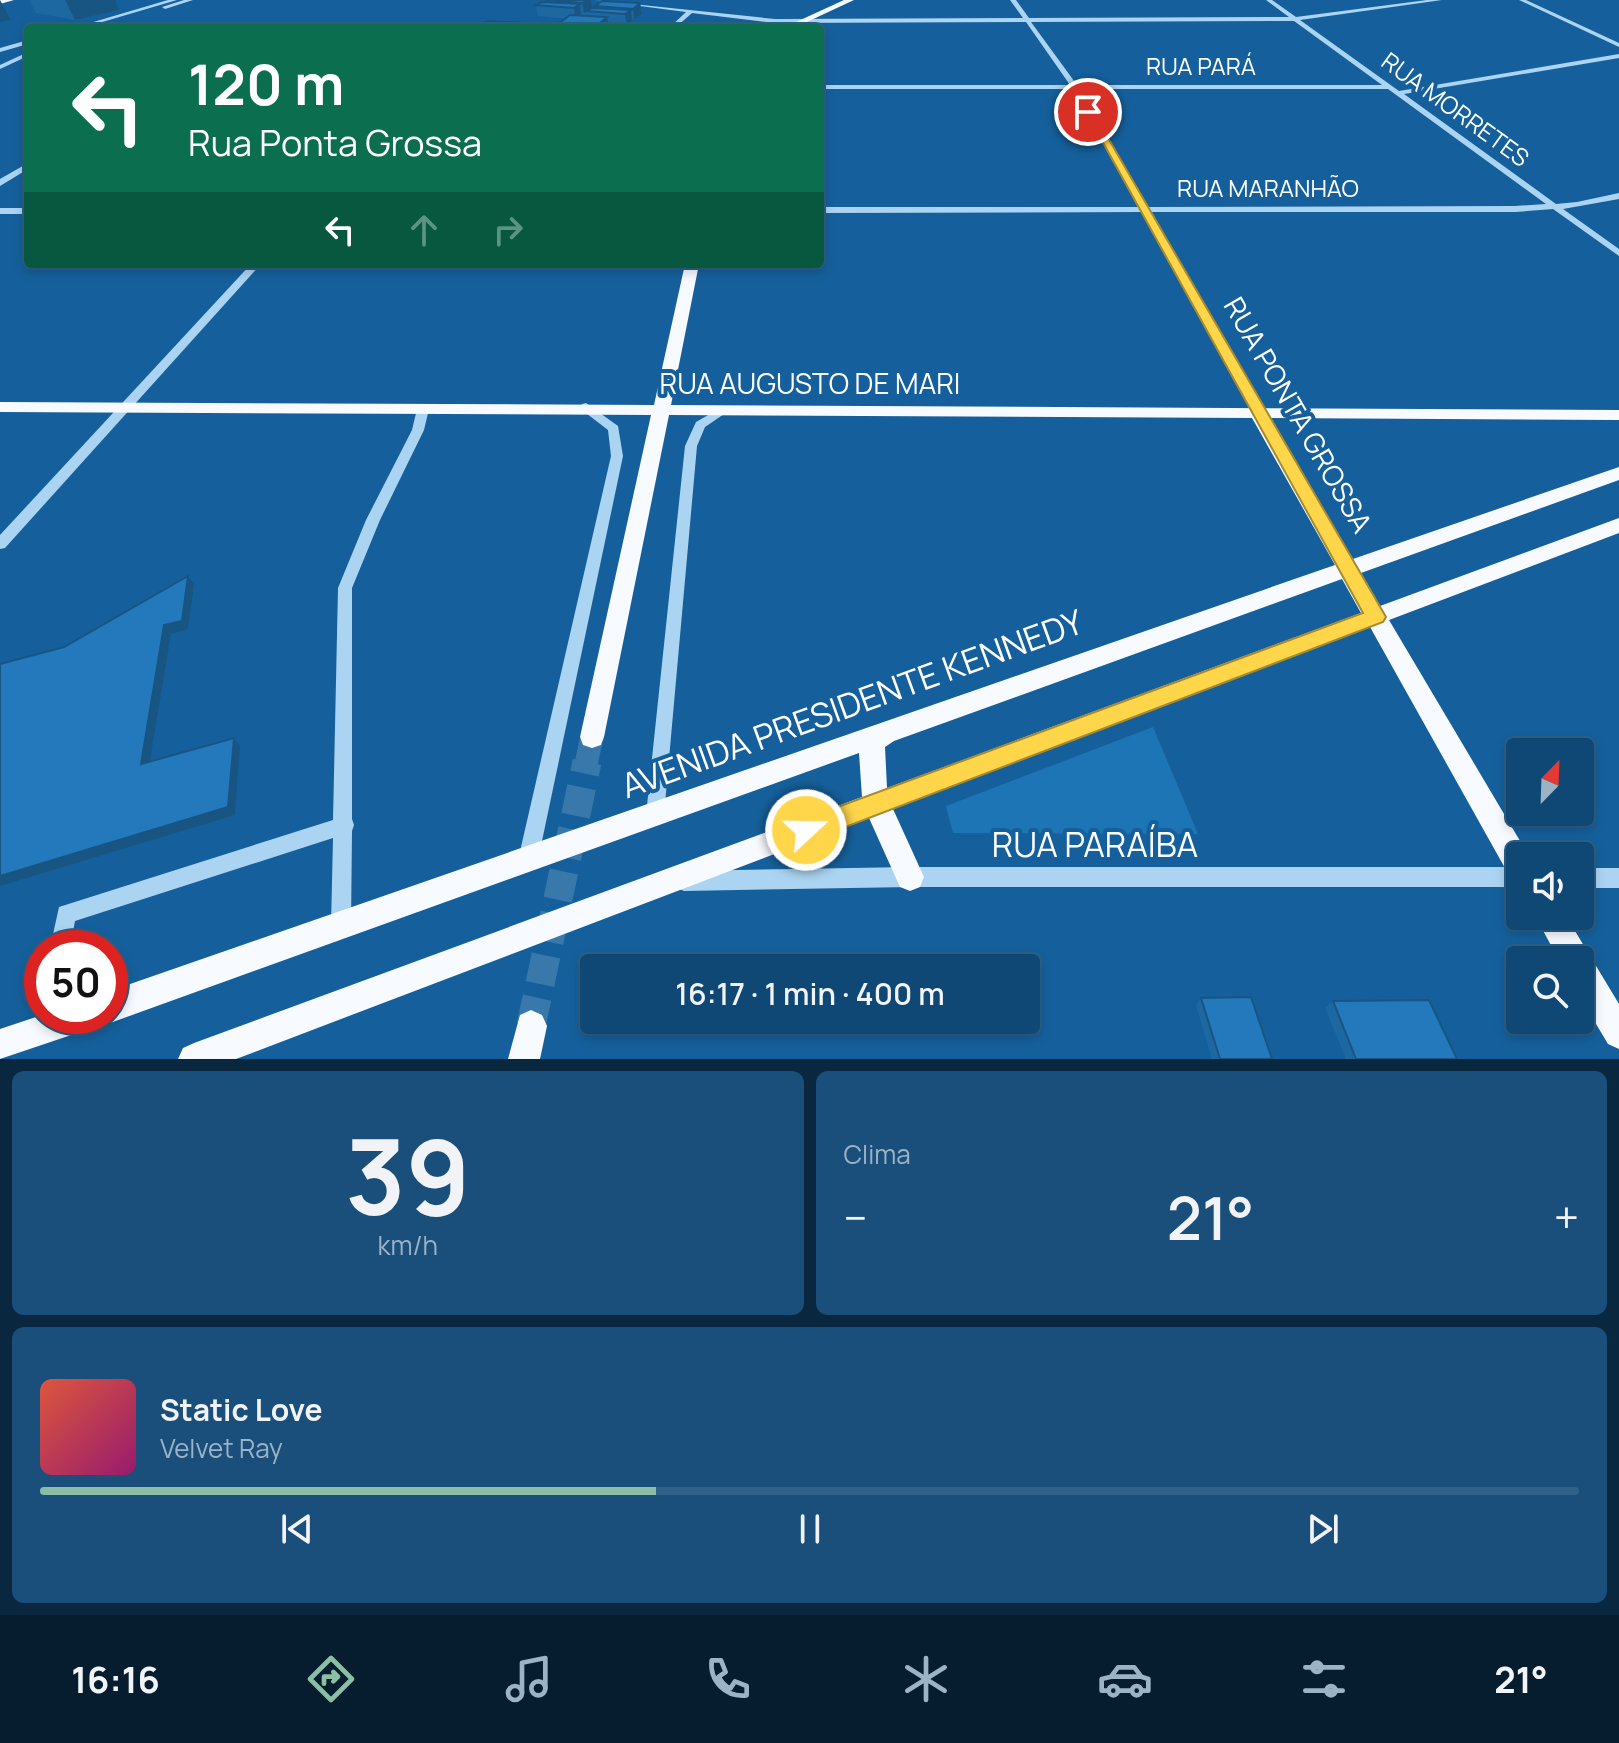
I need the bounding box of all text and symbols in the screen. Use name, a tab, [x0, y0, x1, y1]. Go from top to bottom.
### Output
street label: RUA MORRETES	[1375, 44, 1536, 174]
text: 120 m	[188, 45, 344, 122]
street label: RUA PARÁ	[1146, 49, 1256, 82]
icon: left	[56, 56, 160, 160]
pin	[1054, 78, 1122, 146]
icon: arrive	[1066, 90, 1110, 134]
text: Rua Ponta Grossa	[188, 118, 482, 167]
street label: RUA MARANHÃO	[1177, 171, 1359, 204]
icon: left	[318, 208, 362, 252]
icon: ahead	[402, 208, 446, 252]
icon: right	[486, 208, 530, 252]
street label: RUA PONTA GROSSA	[1216, 290, 1382, 539]
street label: RUA AUGUSTO DE MARI	[660, 364, 960, 402]
street label: AVENIDA PRESIDENTE KENNEDY	[614, 598, 1089, 808]
north arrow	[1506, 738, 1594, 826]
map controls	[1506, 738, 1594, 1034]
position arrow	[764, 788, 848, 872]
street label: RUA PARAÍBA	[992, 821, 1198, 867]
button: sound	[1506, 842, 1594, 930]
speed limit sign: 50	[24, 930, 128, 1034]
button: search	[1506, 946, 1594, 1034]
text: 16:17 · 1 min · 400 m	[675, 973, 945, 1014]
text: 39	[345, 1104, 470, 1246]
text: Clima	[844, 1136, 911, 1172]
text: 21°	[1167, 1176, 1254, 1258]
text: −	[844, 1187, 867, 1247]
text: +	[1554, 1187, 1579, 1247]
text: km/h	[378, 1227, 438, 1263]
text: Static Love	[160, 1389, 323, 1430]
text: Velvet Ray	[160, 1430, 283, 1466]
icon: previous	[275, 1507, 319, 1551]
icon: pause	[788, 1507, 832, 1551]
icon: next	[1301, 1507, 1345, 1551]
icon: directions	[303, 1651, 359, 1707]
icon: music	[501, 1651, 557, 1707]
icon: phone	[700, 1651, 756, 1707]
icon: climate	[898, 1651, 954, 1707]
icon: car	[1097, 1651, 1153, 1707]
icon: filters	[1296, 1651, 1352, 1707]
text: 16:16	[71, 1655, 160, 1704]
text: 21°	[1494, 1655, 1548, 1704]

